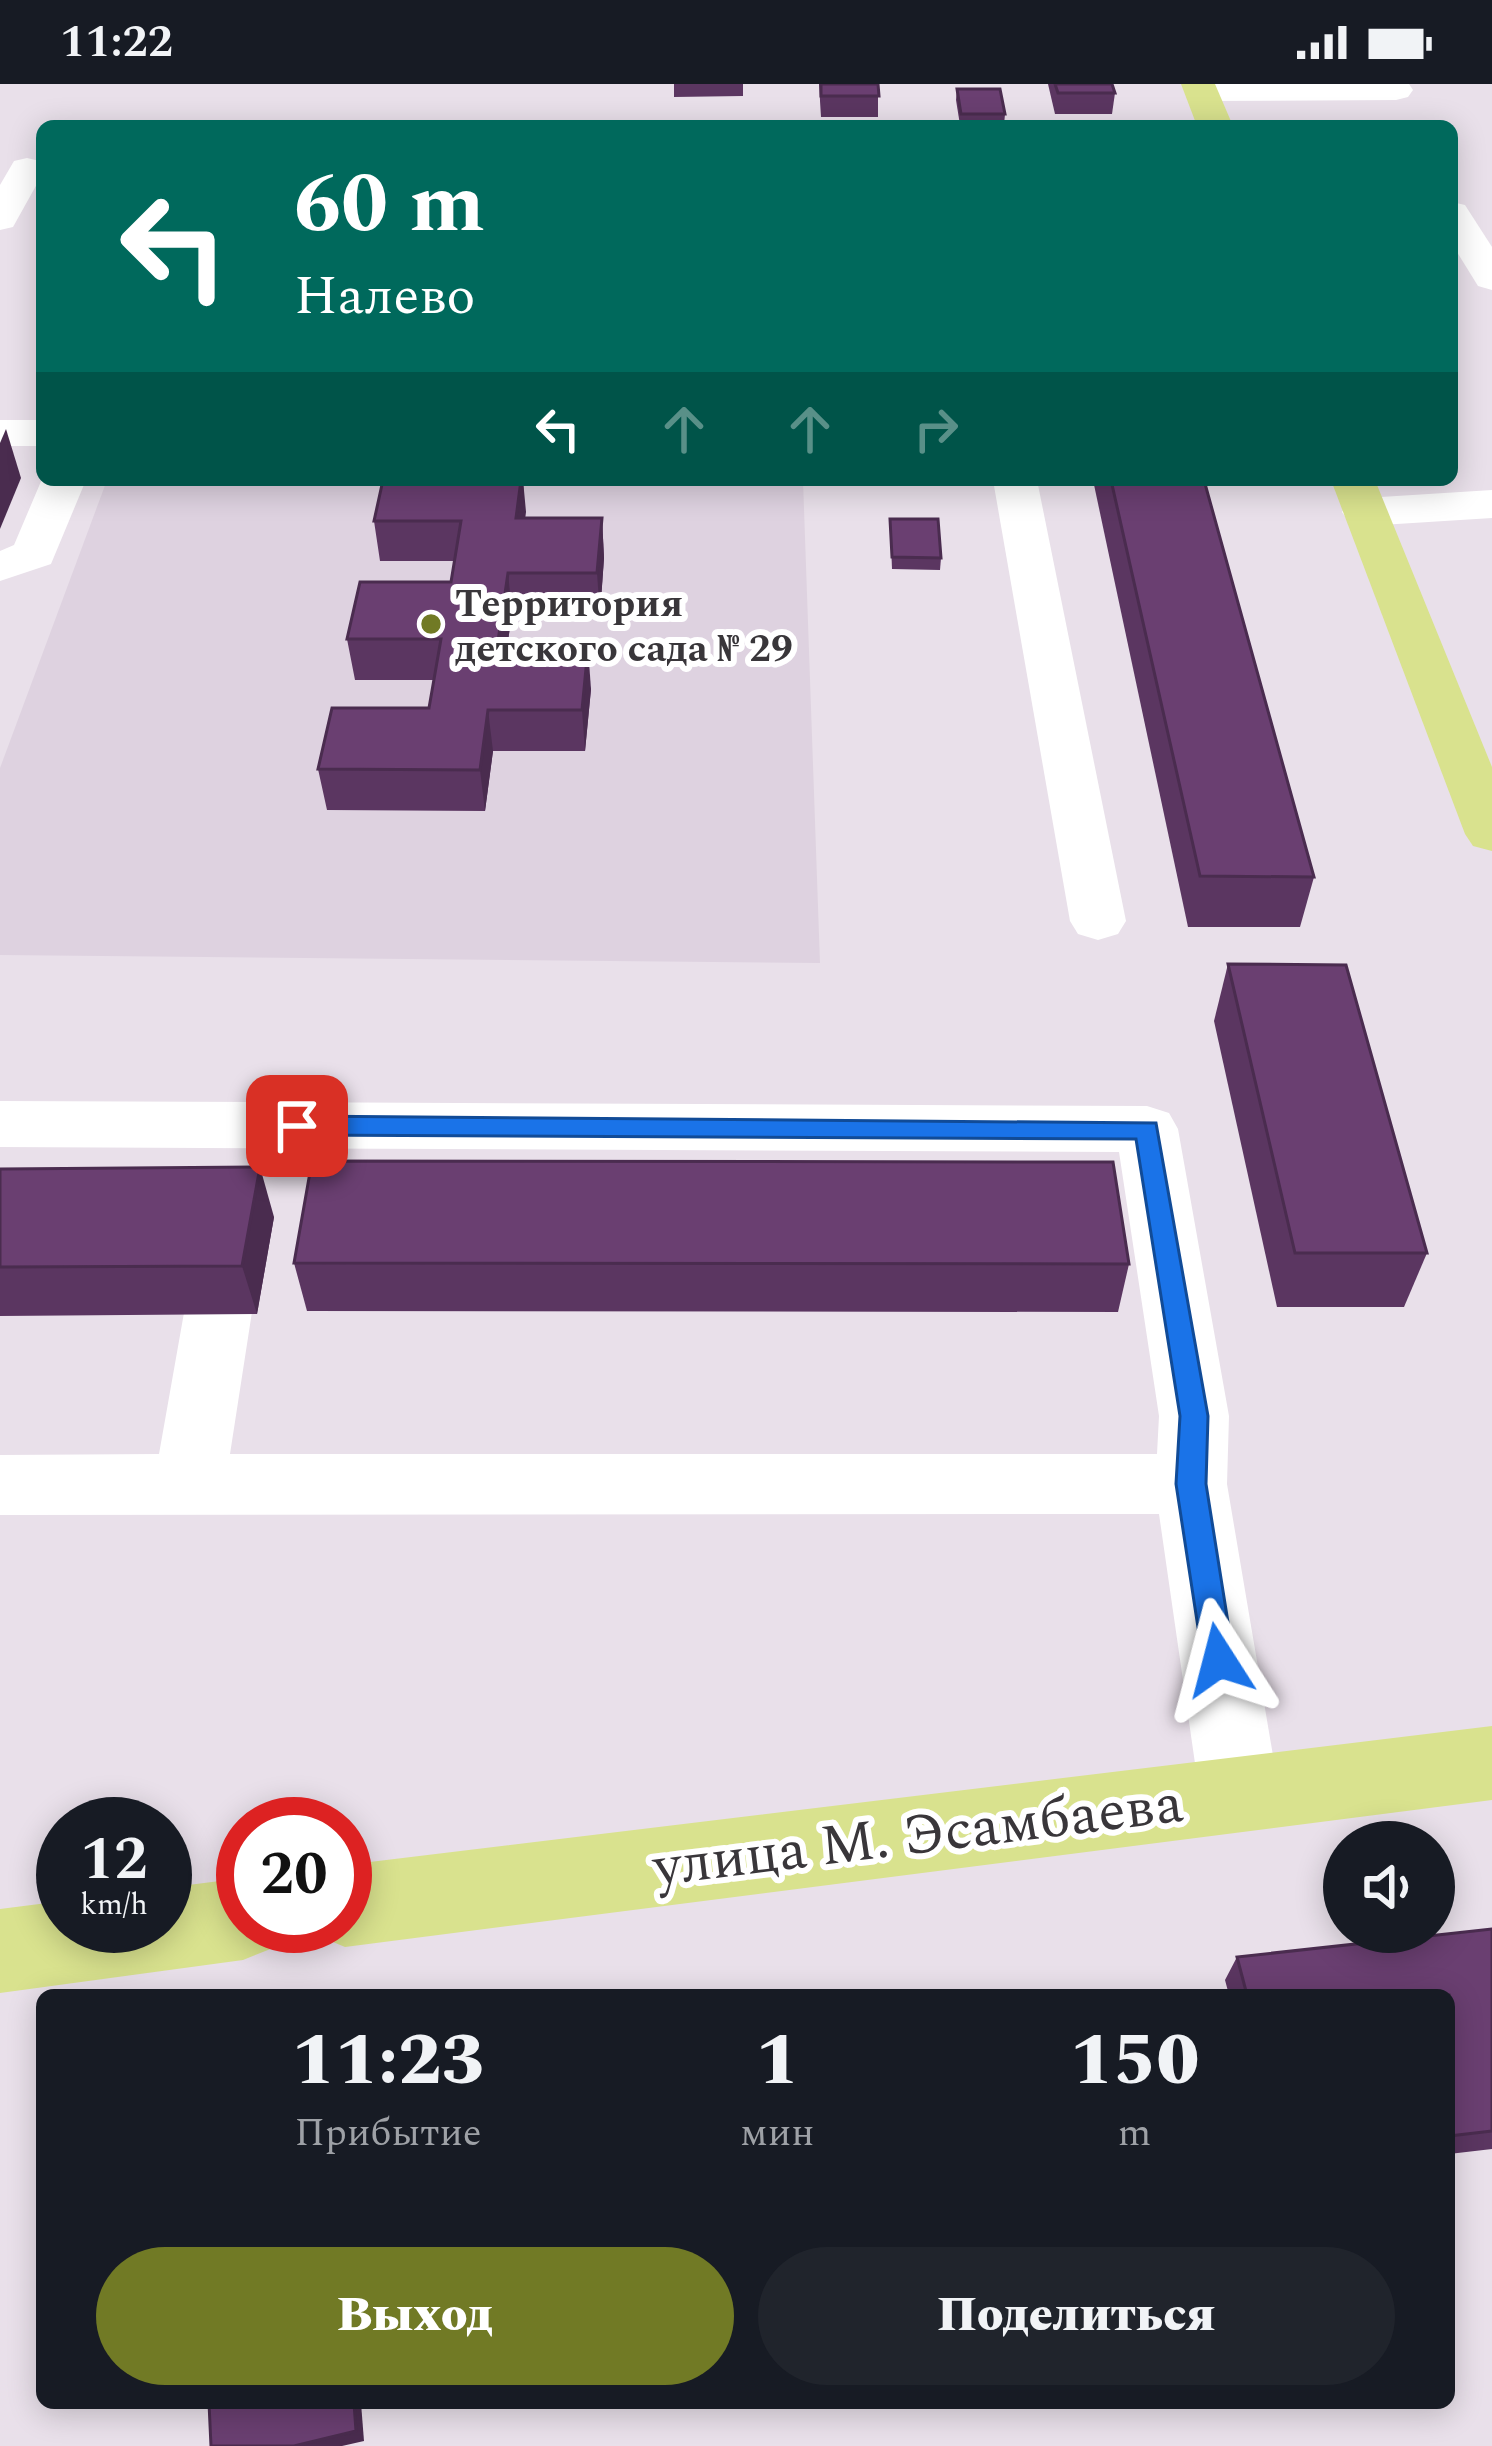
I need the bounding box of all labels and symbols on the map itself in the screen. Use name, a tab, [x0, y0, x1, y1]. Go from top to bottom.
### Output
place label: Территория детского сада № 29	[455, 575, 793, 679]
marker: Территория детского сада № 29	[418, 611, 444, 637]
pin	[246, 1075, 348, 1177]
position arrow	[1156, 1597, 1282, 1723]
street label: улица М. Эсамбаева	[647, 1761, 1188, 1911]
speed limit sign: 20	[216, 1797, 372, 1953]

